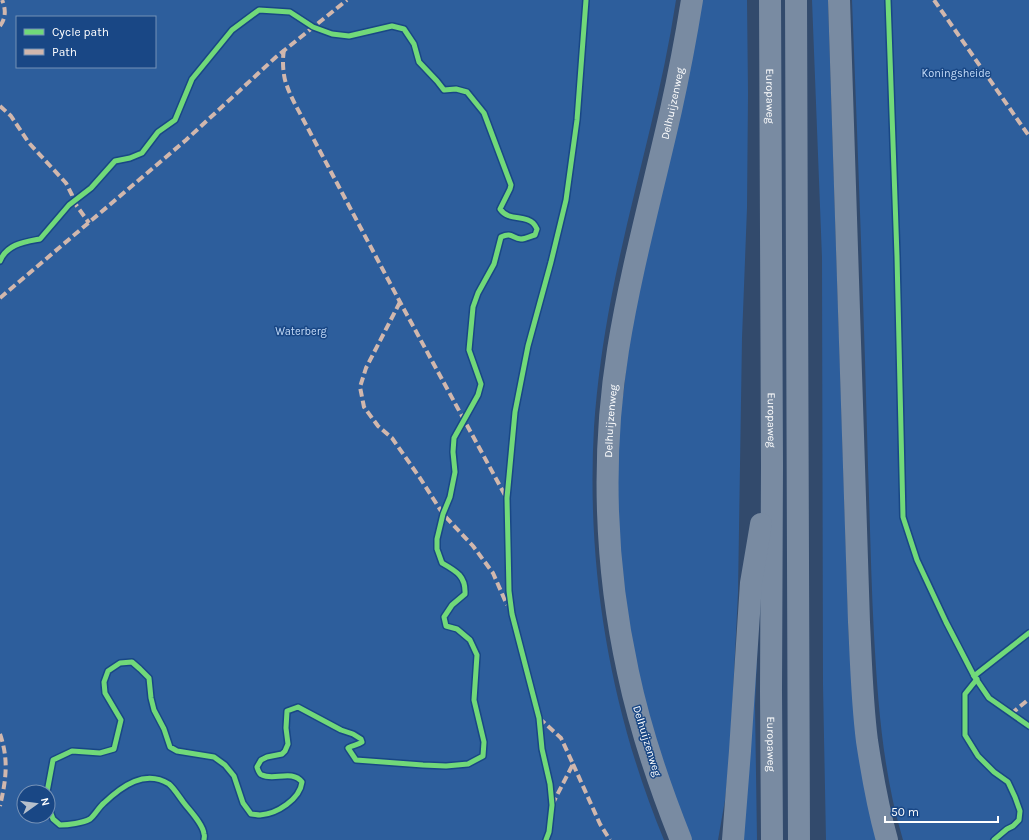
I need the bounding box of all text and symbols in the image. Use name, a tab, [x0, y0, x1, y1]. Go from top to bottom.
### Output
legend	[16, 16, 156, 68]
text: Cycle path	[52, 25, 109, 39]
text: Path	[52, 45, 77, 59]
street label: Delhuijzenweg	[658, 65, 686, 141]
park label: Koningsheide	[922, 67, 991, 80]
street label: Europaweg	[764, 68, 777, 124]
park label: Waterberg	[275, 325, 328, 338]
street label: Delhuijzenweg	[601, 383, 620, 458]
street label: Europaweg	[765, 392, 778, 448]
street label: Delhuijzenweg	[630, 704, 664, 779]
street label: Europaweg	[765, 716, 778, 772]
north arrow	[16, 784, 56, 824]
text: N	[38, 796, 52, 807]
scale bar	[885, 798, 998, 824]
text: 50 m	[891, 805, 919, 819]

